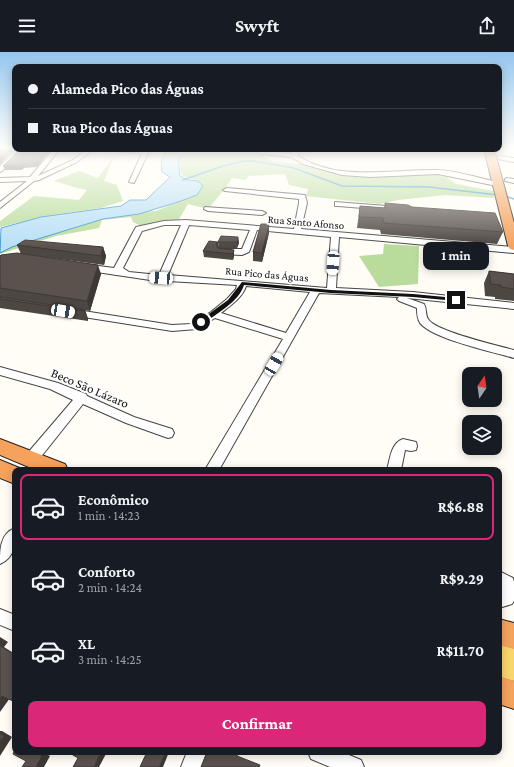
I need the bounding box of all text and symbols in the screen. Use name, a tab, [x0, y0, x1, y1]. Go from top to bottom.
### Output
icon: menu	[16, 15, 38, 37]
icon: share	[476, 15, 498, 37]
text: Swyft	[235, 16, 279, 36]
text: Alameda Pico das Águas	[52, 81, 204, 97]
text: Rua Pico das Águas	[52, 120, 173, 136]
street label: Rua Santo Afonso	[267, 213, 345, 231]
callout: 1 min	[423, 242, 489, 270]
text: 1 min	[441, 248, 471, 263]
car	[326, 251, 340, 275]
street label: Rua Pico das Águas	[225, 264, 309, 285]
car	[149, 271, 173, 285]
route end	[447, 291, 465, 309]
car	[50, 303, 76, 319]
route start	[192, 313, 210, 331]
car	[263, 351, 285, 377]
street label: Beco São Lázaro	[49, 365, 131, 411]
north arrow	[462, 367, 502, 407]
map controls	[462, 367, 502, 455]
button: layers	[462, 415, 502, 455]
icon: car	[30, 489, 66, 525]
text: Econômico	[78, 492, 149, 508]
text: R$6.88	[438, 499, 484, 515]
text: 1 min · 14:23	[78, 508, 140, 523]
icon: car	[30, 561, 66, 597]
text: Conforto	[78, 564, 135, 580]
text: R$9.29	[440, 571, 484, 587]
text: 2 min · 14:24	[78, 580, 142, 595]
icon: car	[30, 633, 66, 669]
text: XL	[78, 636, 95, 652]
text: R$11.70	[436, 643, 484, 659]
text: 3 min · 14:25	[78, 652, 142, 667]
button: Confirmar	[28, 701, 486, 747]

